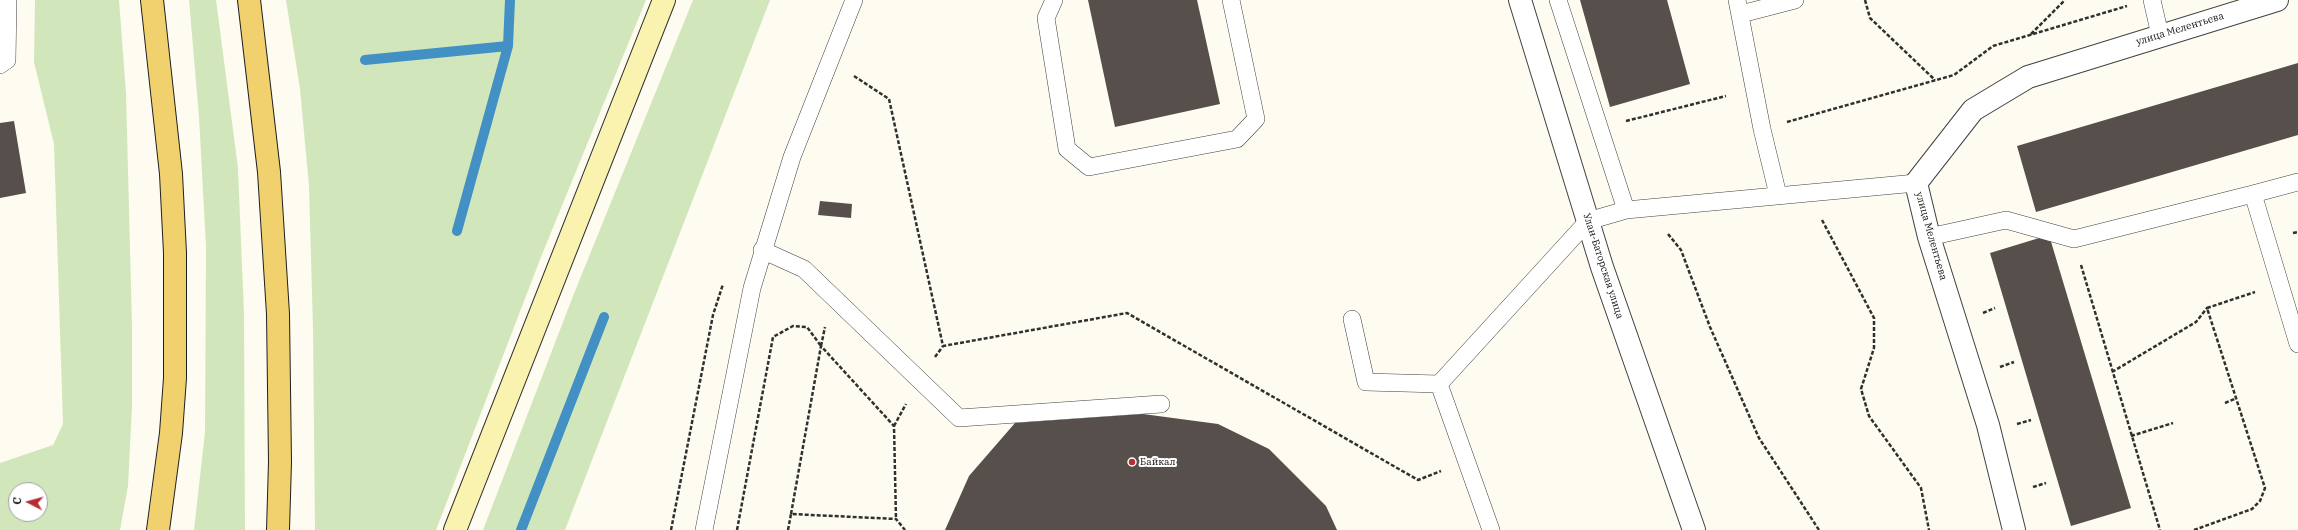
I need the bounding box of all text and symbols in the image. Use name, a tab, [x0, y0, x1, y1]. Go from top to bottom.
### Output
street label: улица Мелентьева	[2135, 10, 2225, 48]
street label: улица Мелентьева	[1913, 191, 1949, 281]
street label: Улан-Баторская улица	[1580, 212, 1626, 320]
place label: Байкал	[1140, 456, 1176, 468]
marker: Байкал	[1127, 457, 1137, 467]
north arrow	[8, 482, 48, 522]
text: С	[10, 496, 24, 505]

